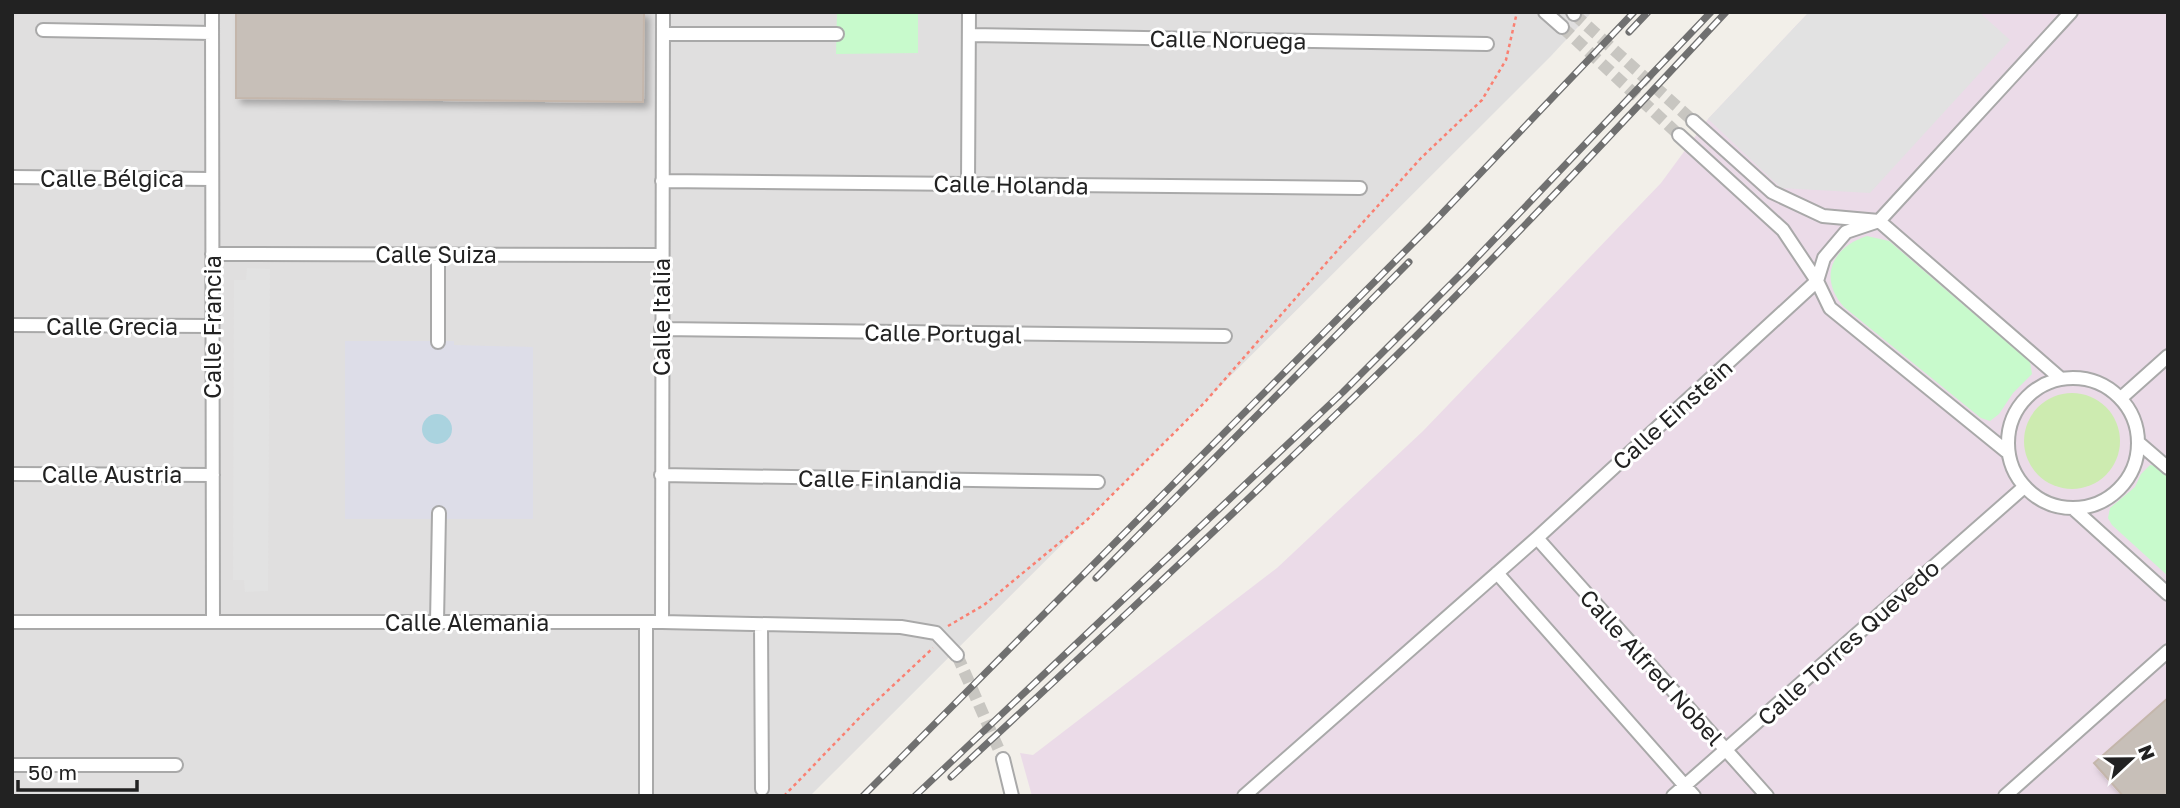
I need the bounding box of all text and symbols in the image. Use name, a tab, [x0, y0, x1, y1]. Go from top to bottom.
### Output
street label: Calle Noruega	[1149, 24, 1307, 54]
street label: Calle Bélgica	[40, 164, 184, 192]
street label: Calle Holanda	[933, 169, 1089, 199]
street label: Calle Suiza	[375, 240, 497, 268]
street label: Calle Francia	[198, 255, 226, 399]
street label: Calle Italia	[647, 258, 675, 376]
street label: Calle Grecia	[46, 312, 178, 340]
street label: Calle Portugal	[864, 318, 1022, 348]
street label: Calle Einstein	[1606, 353, 1738, 475]
street label: Calle Austria	[42, 460, 182, 488]
street label: Calle Finlandia	[798, 464, 962, 494]
street label: Calle Torres Quevedo	[1751, 553, 1945, 731]
street label: Calle Alfred Nobel	[1574, 583, 1730, 751]
street label: Calle Alemania	[385, 608, 549, 636]
north arrow	[2096, 724, 2166, 794]
text: N	[2134, 741, 2161, 763]
scale bar	[18, 748, 136, 792]
text: 50 m	[28, 759, 77, 785]

